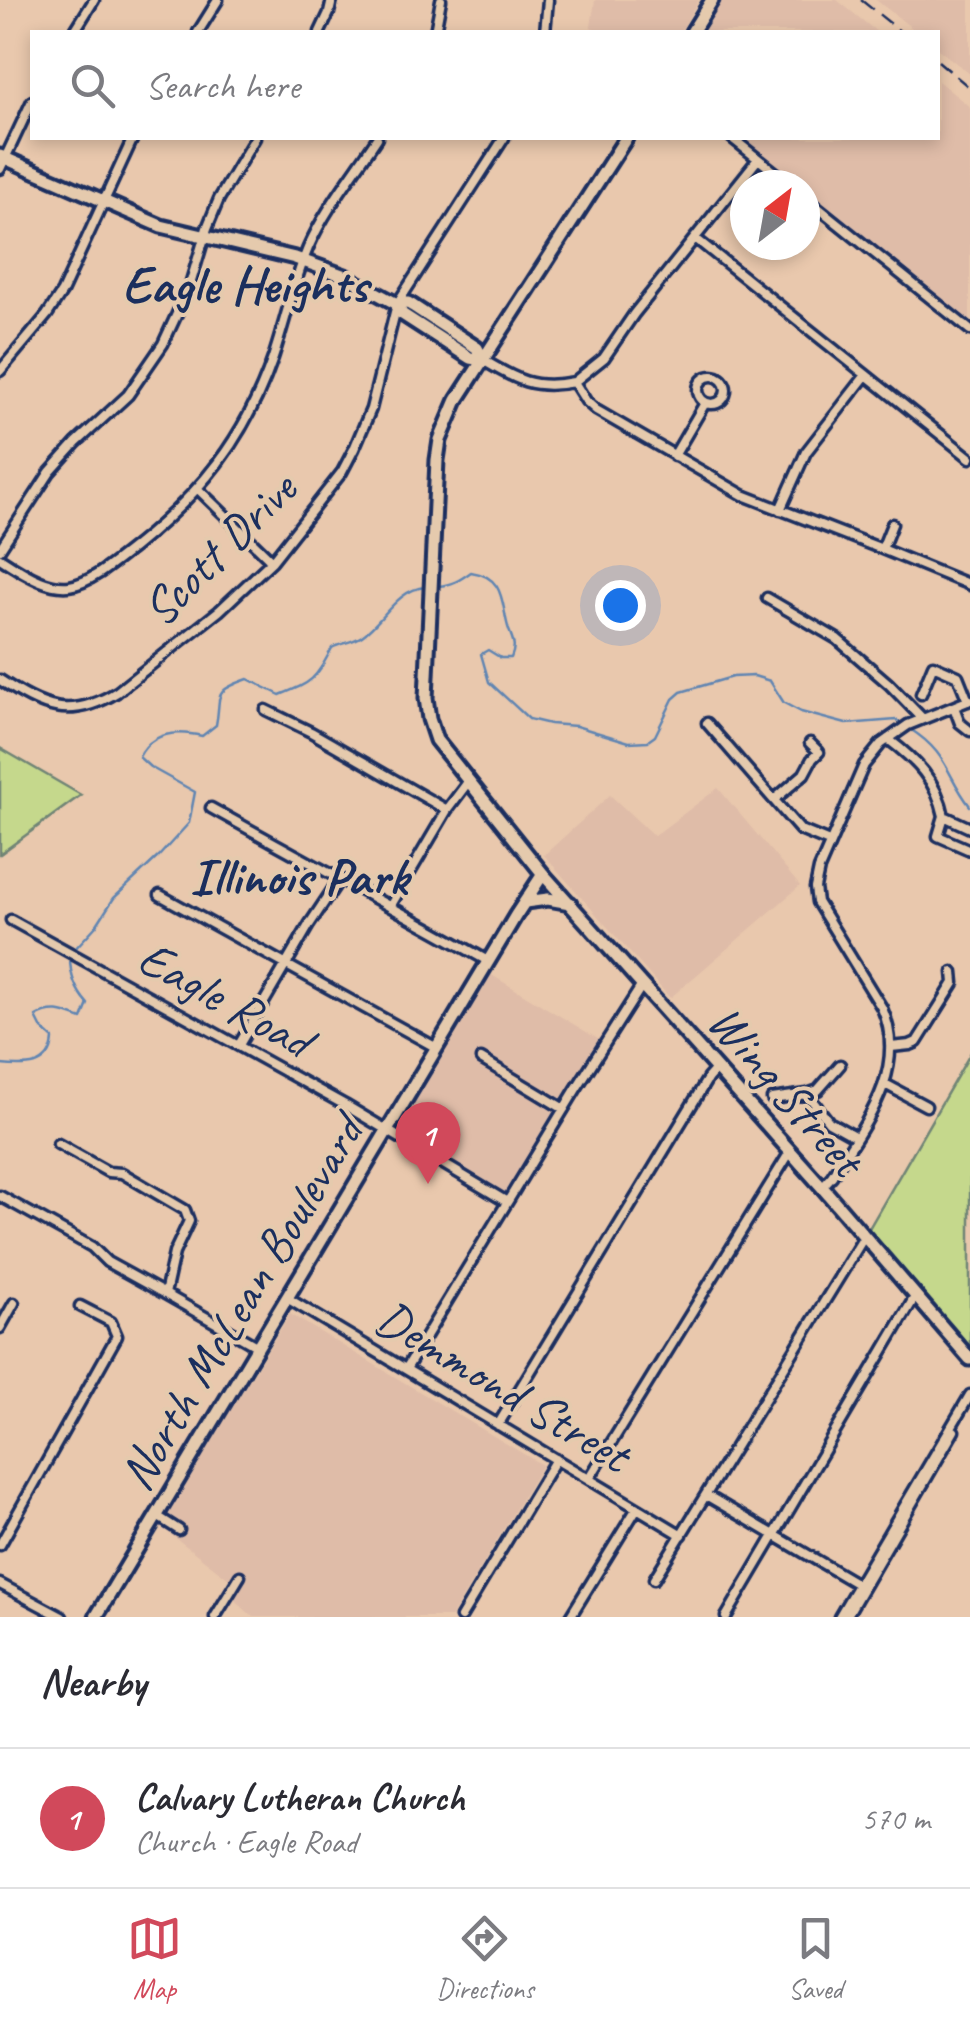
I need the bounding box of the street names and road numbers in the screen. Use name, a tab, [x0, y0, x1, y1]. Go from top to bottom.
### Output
street label: Scott Drive	[129, 457, 311, 639]
street label: Eagle Road	[127, 926, 328, 1075]
street label: Wing Street	[694, 991, 881, 1192]
street label: North McLean Boulevard	[105, 1099, 381, 1501]
street label: Demmond Street	[365, 1286, 645, 1488]

